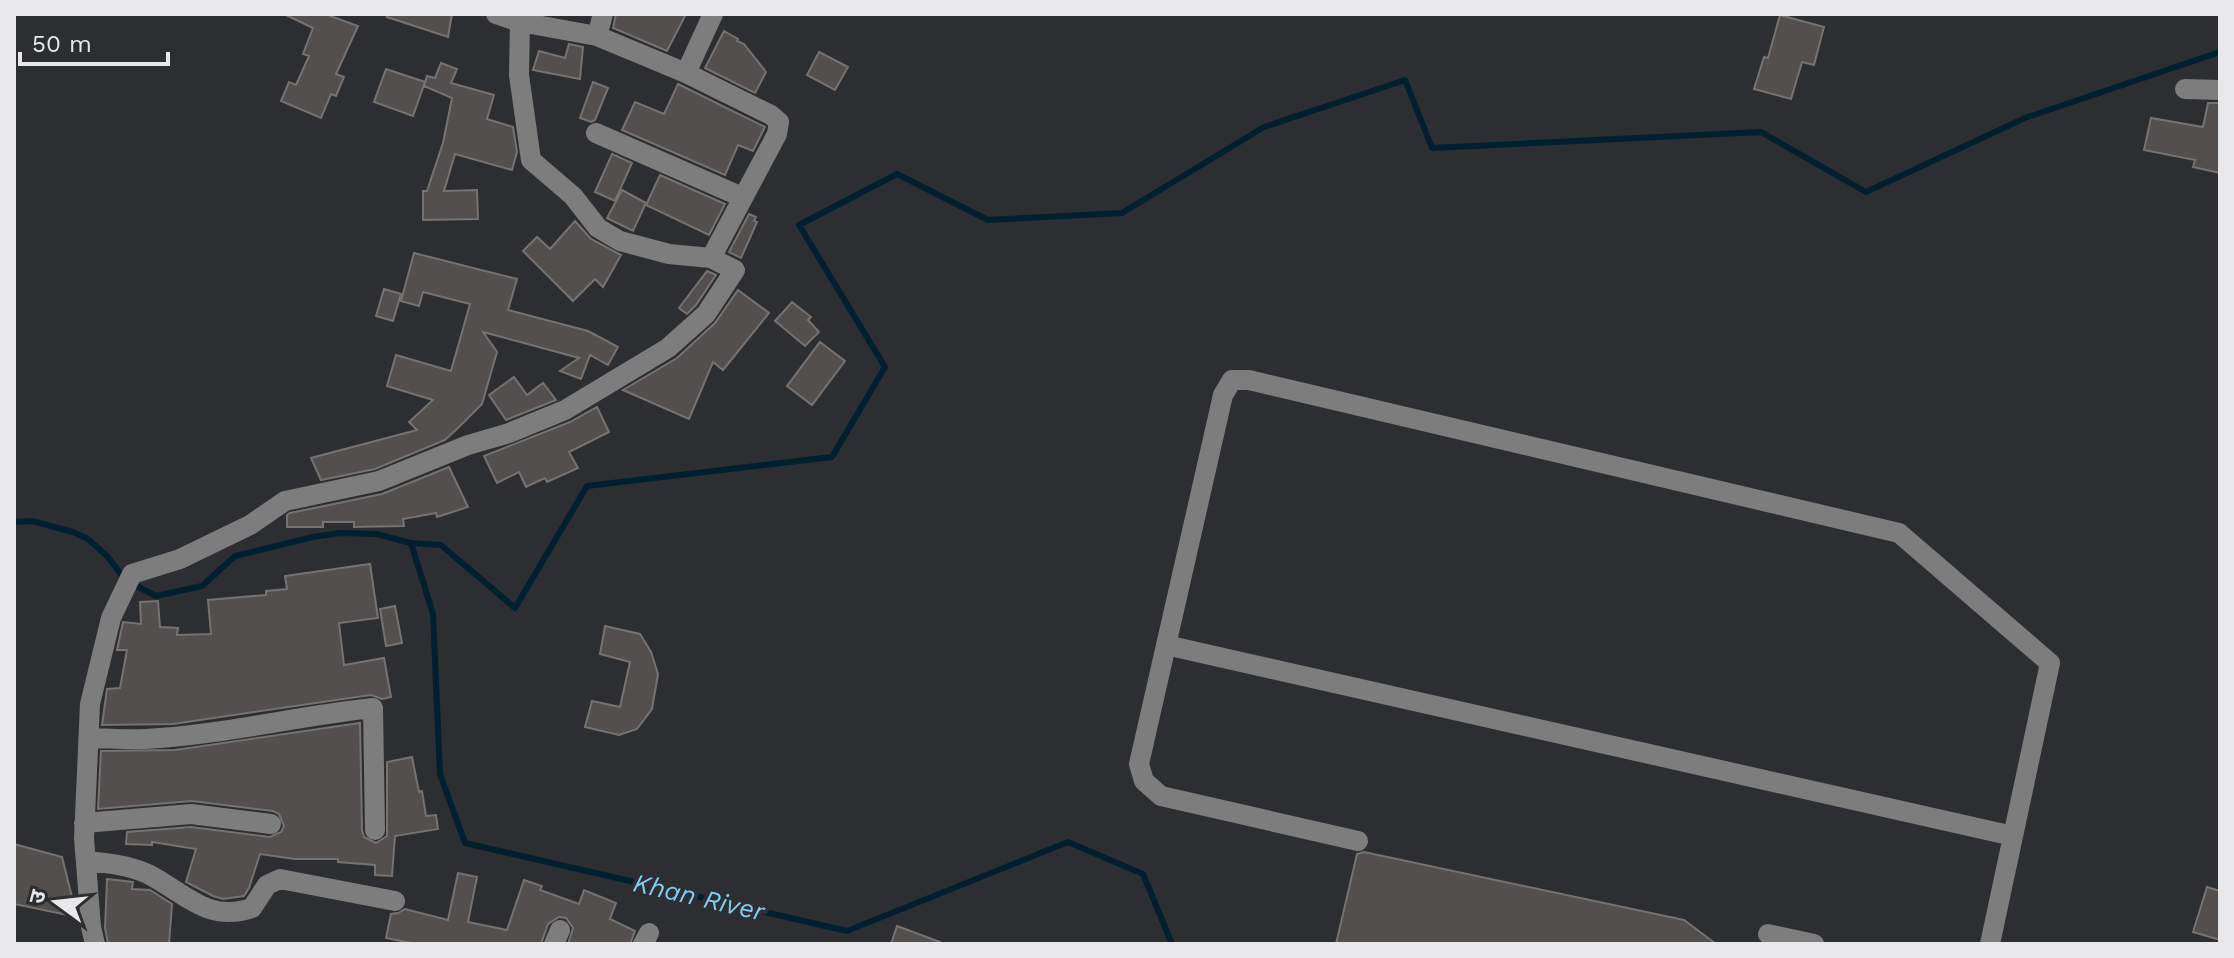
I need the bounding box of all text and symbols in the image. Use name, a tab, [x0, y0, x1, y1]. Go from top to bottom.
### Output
scale bar	[20, 16, 168, 66]
text: 50 m	[32, 30, 92, 58]
north arrow	[16, 862, 96, 942]
water label: Khan River	[630, 867, 768, 927]
text: उ	[23, 886, 51, 906]

